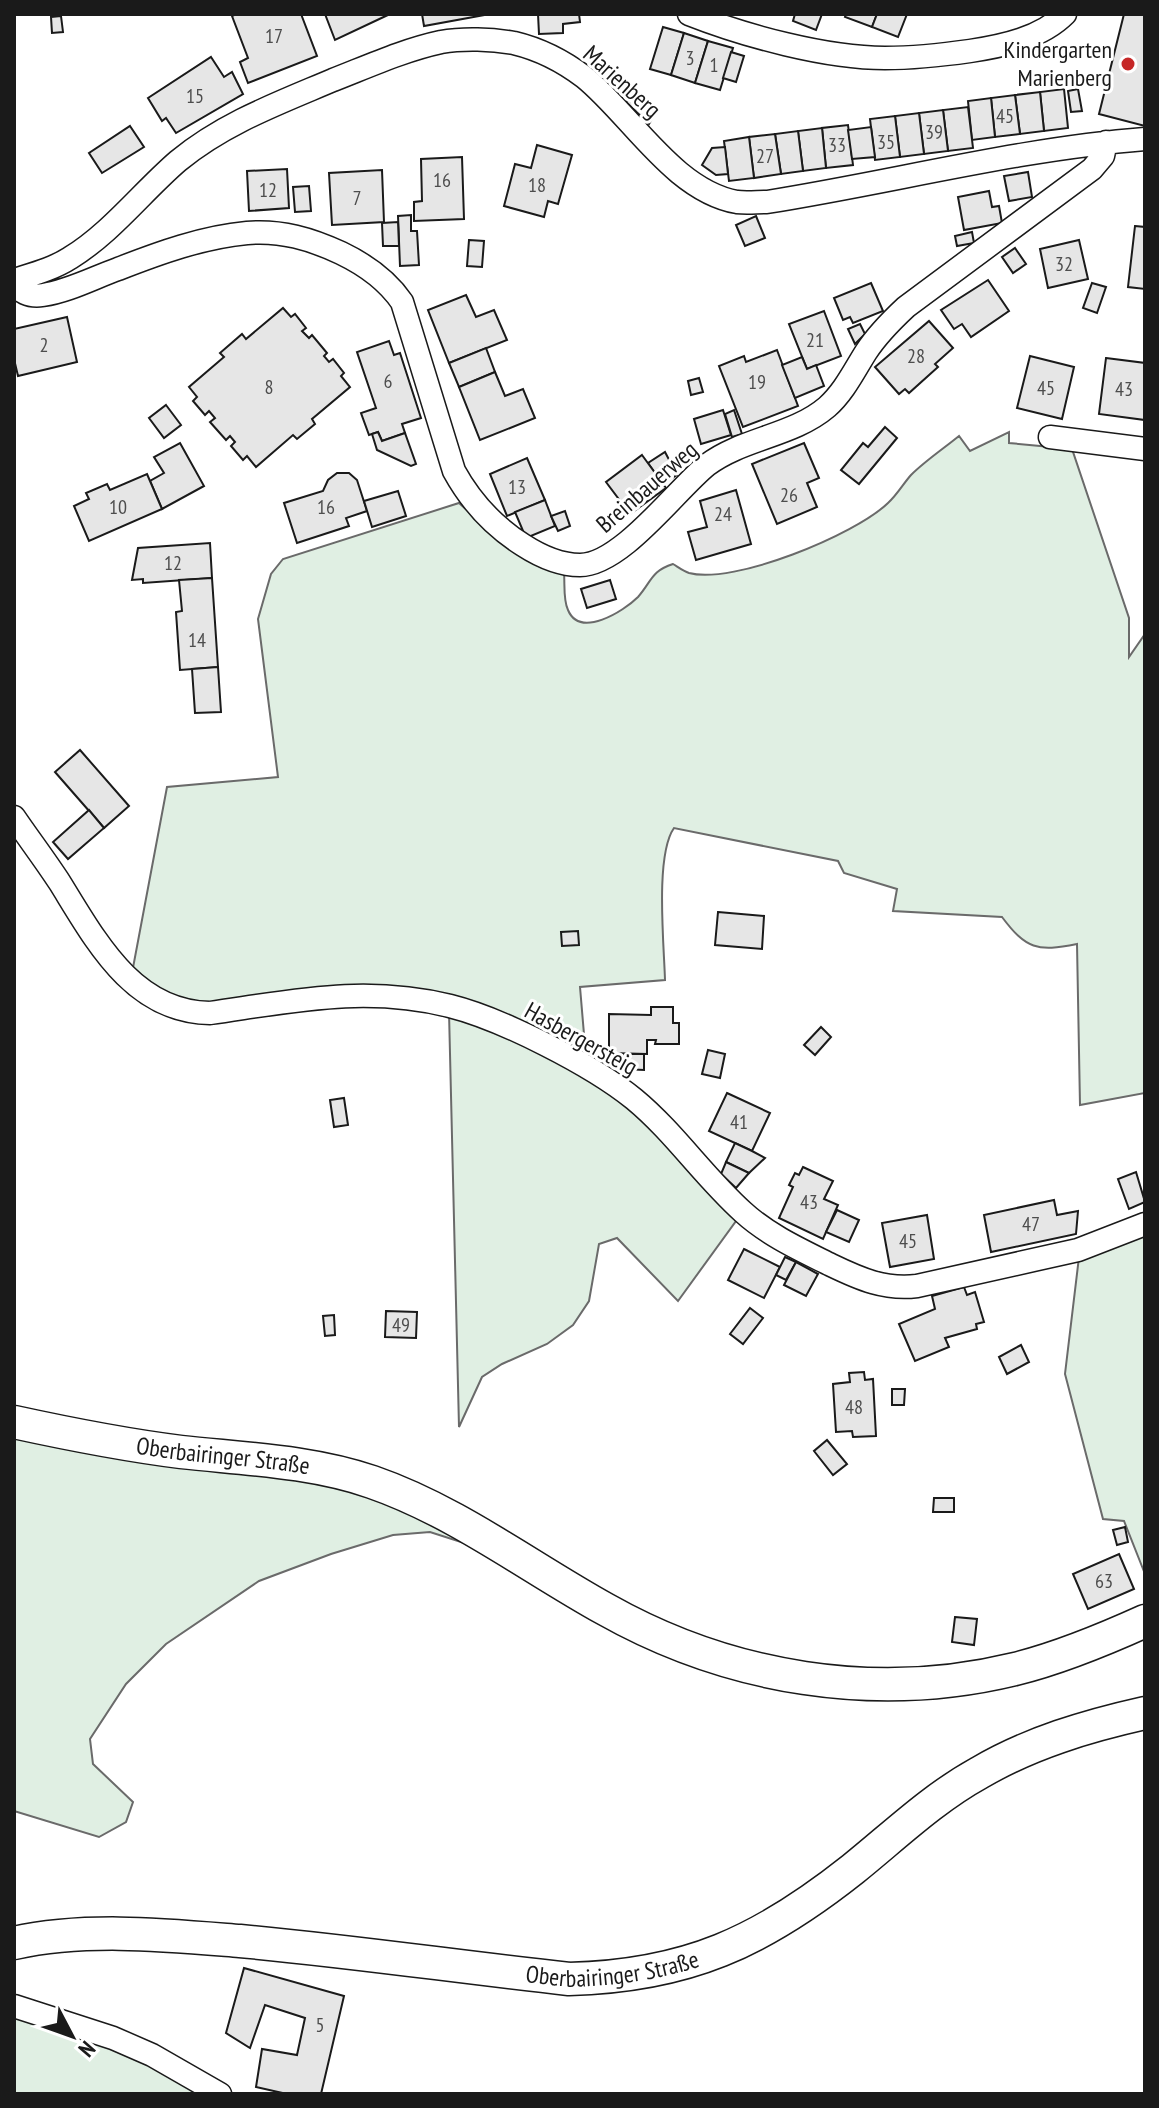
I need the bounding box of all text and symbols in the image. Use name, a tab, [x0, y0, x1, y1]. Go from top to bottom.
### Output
house number: 17	[265, 23, 283, 49]
place label: Kindergarten Marienberg	[1004, 34, 1112, 93]
street label: Marienberg	[577, 39, 668, 125]
house number: 3	[686, 45, 695, 71]
house number: 1	[710, 52, 719, 78]
marker: Kindergarten Marienberg	[1119, 55, 1137, 73]
house number: 15	[186, 83, 204, 109]
house number: 45	[996, 103, 1014, 129]
house number: 39	[925, 119, 943, 145]
house number: 35	[877, 129, 895, 155]
house number: 33	[828, 132, 846, 158]
house number: 27	[756, 143, 774, 169]
house number: 16	[433, 167, 451, 193]
house number: 18	[528, 172, 546, 198]
house number: 12	[259, 177, 277, 203]
house number: 7	[353, 185, 362, 211]
house number: 32	[1055, 251, 1073, 277]
house number: 21	[806, 327, 824, 353]
house number: 2	[40, 332, 49, 358]
house number: 28	[907, 343, 925, 369]
house number: 6	[384, 368, 393, 394]
house number: 19	[748, 369, 766, 395]
house number: 8	[265, 374, 274, 400]
house number: 45	[1037, 375, 1055, 401]
house number: 43	[1115, 376, 1133, 402]
street label: Breinbauerweg	[590, 434, 704, 539]
house number: 13	[508, 474, 526, 500]
house number: 26	[780, 482, 798, 508]
house number: 10	[109, 494, 127, 520]
house number: 16	[317, 494, 335, 520]
house number: 24	[714, 501, 732, 527]
house number: 12	[164, 550, 182, 576]
house number: 14	[188, 627, 206, 653]
street label: Hasbergersteig	[519, 995, 643, 1082]
house number: 41	[730, 1109, 748, 1135]
house number: 43	[800, 1189, 818, 1215]
house number: 47	[1022, 1211, 1040, 1237]
house number: 45	[899, 1228, 917, 1254]
house number: 49	[392, 1312, 410, 1338]
house number: 48	[845, 1394, 863, 1420]
street label: Oberbairinger Straße	[134, 1430, 312, 1481]
house number: 63	[1095, 1568, 1113, 1594]
street label: Oberbairinger Straße	[524, 1943, 703, 1994]
north arrow	[32, 1996, 112, 2076]
house number: 5	[316, 2012, 325, 2038]
text: N	[73, 2035, 102, 2063]

